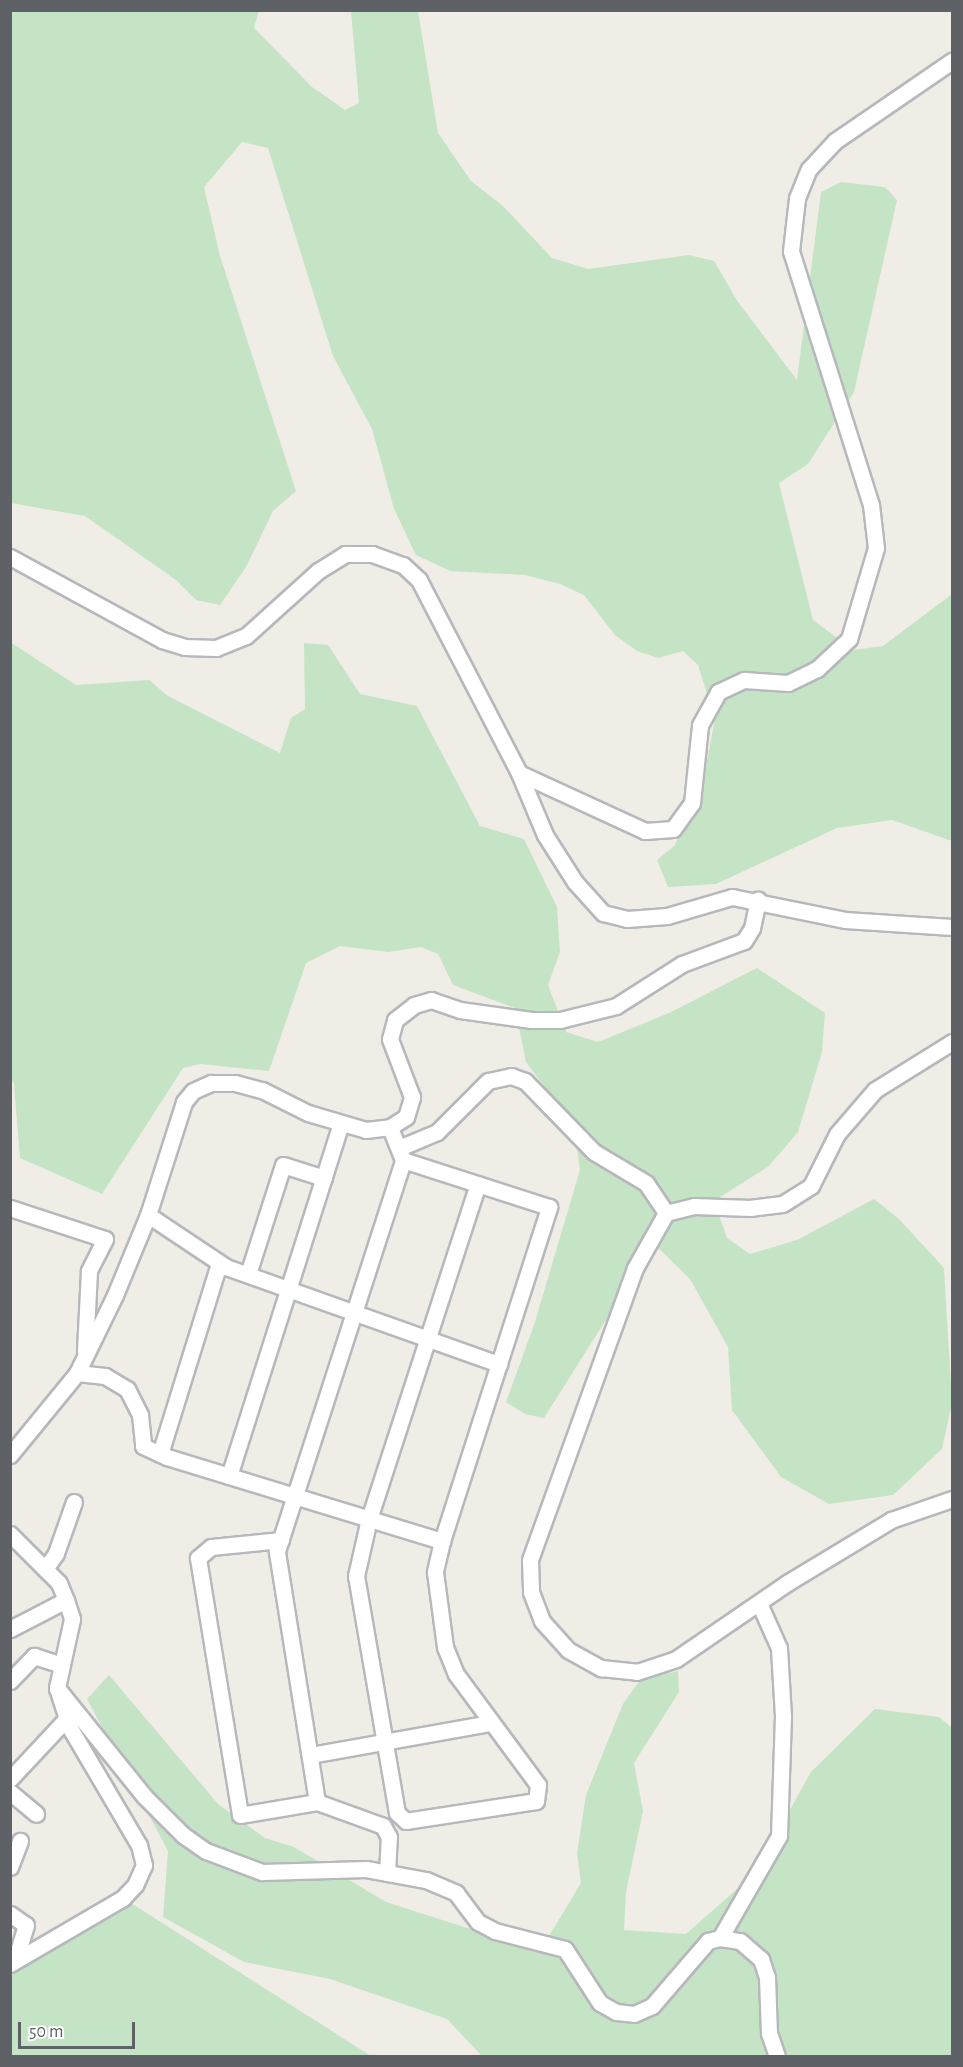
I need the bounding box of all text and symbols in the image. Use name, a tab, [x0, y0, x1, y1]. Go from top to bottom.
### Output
scale bar	[21, 2010, 138, 2048]
text: 50 m	[29, 2023, 63, 2041]

